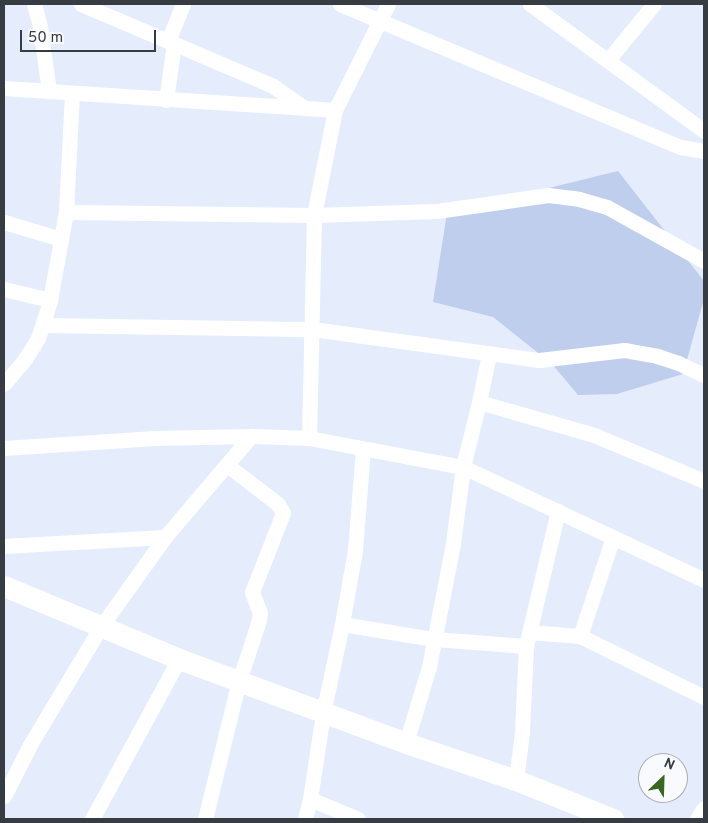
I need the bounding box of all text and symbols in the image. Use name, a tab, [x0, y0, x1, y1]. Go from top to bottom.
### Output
scale bar	[22, 20, 159, 52]
text: 50 m	[28, 29, 63, 48]
north arrow	[638, 753, 688, 803]
text: N	[661, 755, 677, 775]

